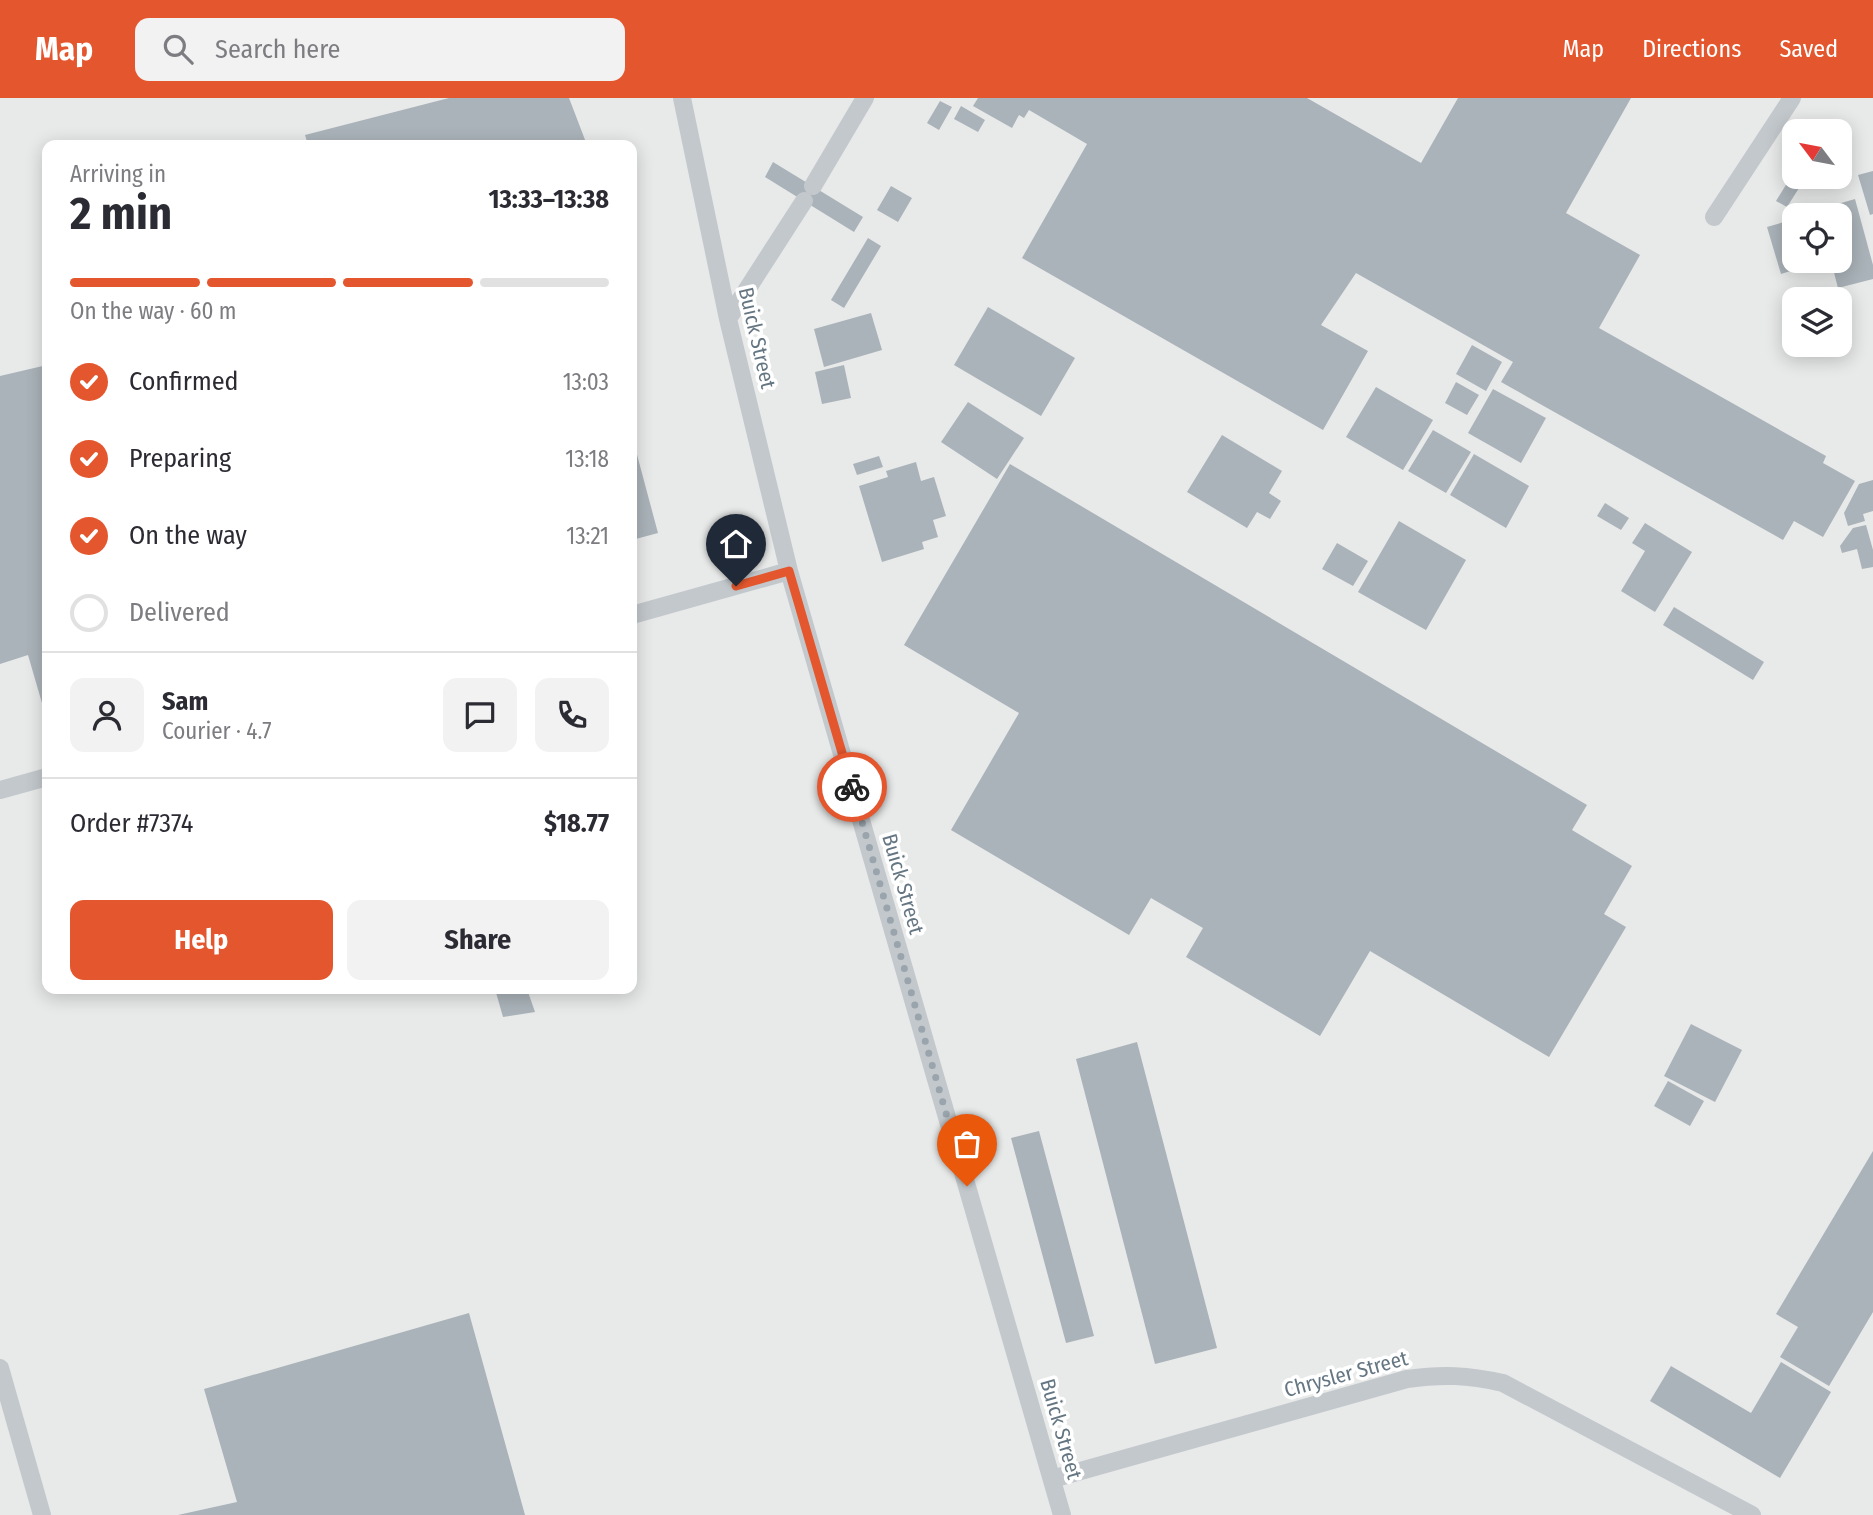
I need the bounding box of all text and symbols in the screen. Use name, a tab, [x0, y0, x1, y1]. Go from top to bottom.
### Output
search box	[135, 18, 625, 81]
text: Map	[35, 29, 93, 69]
icon: search	[159, 30, 197, 68]
text: Search here	[215, 34, 340, 65]
text: Map	[1563, 35, 1604, 63]
text: Directions	[1642, 35, 1741, 63]
text: Saved	[1779, 35, 1838, 63]
north arrow	[1782, 119, 1852, 189]
map controls	[1782, 119, 1852, 357]
text: Arriving in	[70, 160, 166, 188]
text: 13:33–13:38	[489, 184, 609, 215]
text: 2 min	[70, 186, 172, 241]
button: locate	[1782, 203, 1852, 273]
street label: Buick Street	[733, 285, 781, 391]
button: layers	[1782, 287, 1852, 357]
text: On the way · 60 m	[70, 297, 237, 325]
icon: check	[70, 363, 108, 401]
text: Confirmed	[129, 366, 239, 397]
text: 13:03	[563, 368, 609, 396]
icon: check	[70, 440, 108, 478]
text: Preparing	[129, 443, 231, 474]
text: 13:18	[565, 445, 609, 473]
pin	[706, 514, 766, 586]
icon: check	[70, 517, 108, 555]
text: On the way	[129, 520, 247, 551]
text: 13:21	[566, 522, 609, 550]
icon: home	[717, 525, 755, 563]
text: Delivered	[129, 597, 230, 628]
button: person	[70, 678, 144, 752]
button: chat	[443, 678, 517, 752]
button: phone	[535, 678, 609, 752]
text: Sam	[162, 686, 208, 717]
text: Courier · 4.7	[162, 717, 272, 745]
courier	[817, 752, 887, 822]
icon: bike	[833, 768, 871, 806]
text: Order #7374	[70, 808, 193, 839]
text: $18.77	[544, 808, 609, 839]
street label: Buick Street	[876, 831, 930, 937]
button: Help	[70, 900, 333, 980]
button: Share	[347, 900, 609, 980]
pin	[937, 1114, 997, 1186]
icon: bag	[948, 1125, 986, 1163]
street label: Chrysler Street	[1281, 1345, 1411, 1403]
street label: Buick Street	[1034, 1376, 1088, 1482]

